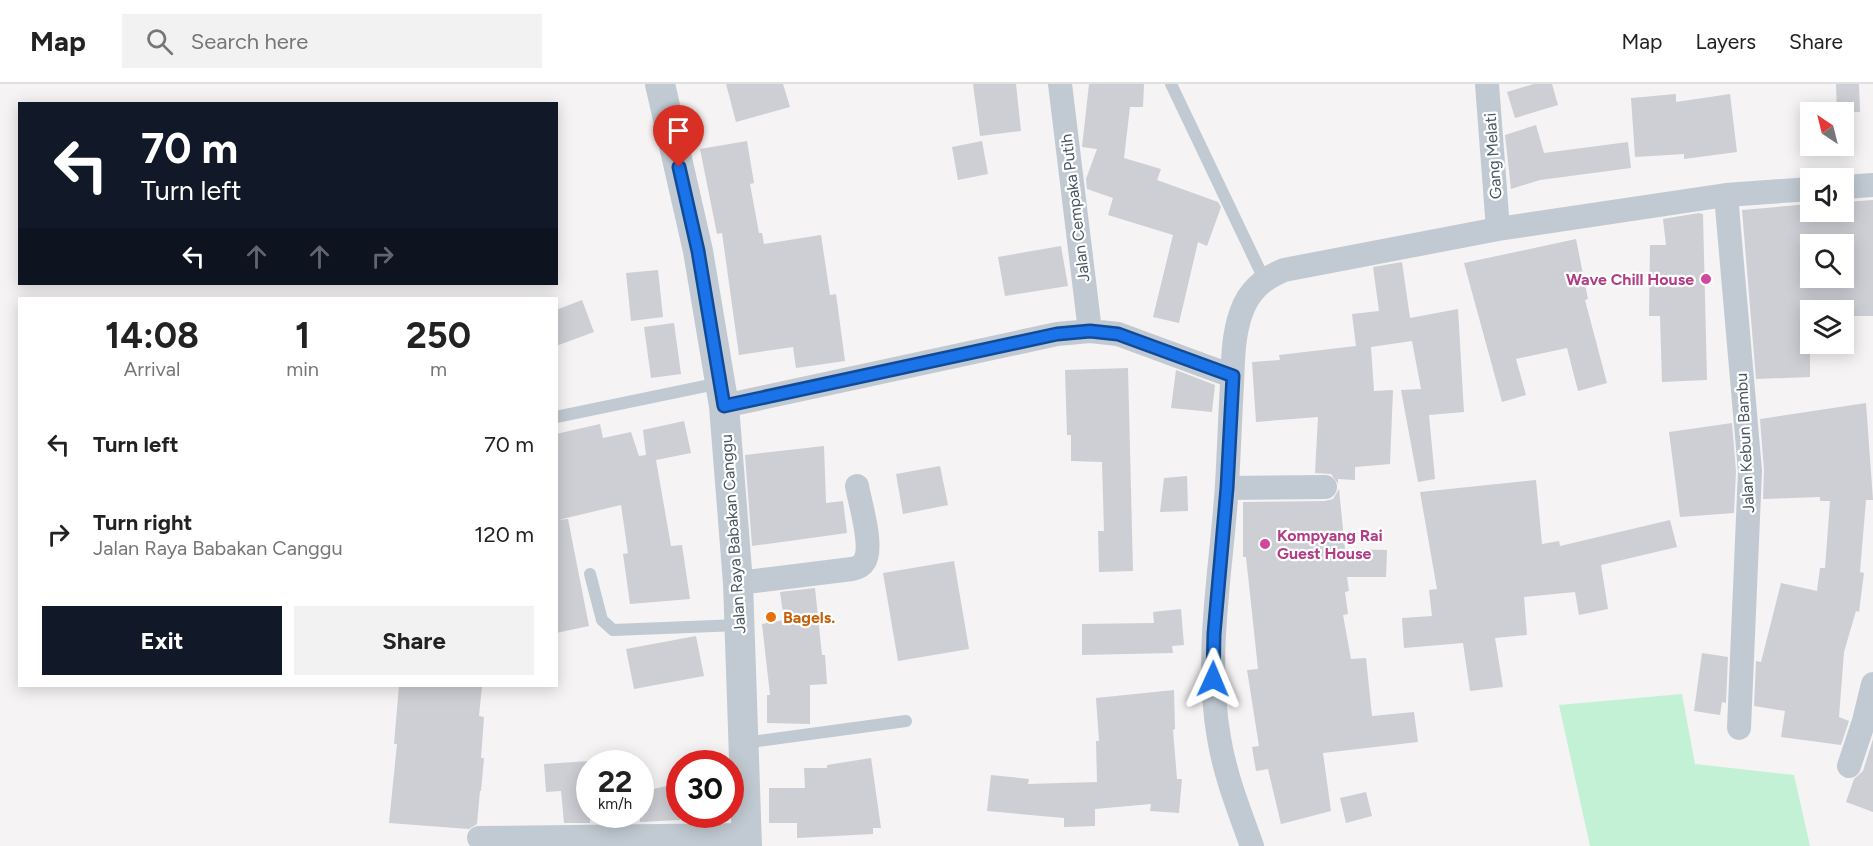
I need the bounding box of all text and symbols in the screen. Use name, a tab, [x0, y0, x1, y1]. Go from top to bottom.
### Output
search box	[122, 14, 542, 68]
text: Map	[30, 24, 86, 58]
icon: search	[143, 25, 176, 58]
text: Search here	[191, 28, 308, 55]
text: Map	[1622, 29, 1662, 54]
text: Layers	[1695, 29, 1756, 54]
text: Share	[1789, 29, 1843, 54]
north arrow	[1800, 102, 1854, 156]
map controls	[1800, 102, 1854, 354]
pin	[653, 105, 704, 167]
street label: Gang Melati	[1481, 112, 1505, 200]
icon: arrive	[662, 114, 695, 147]
text: 70 m	[141, 123, 238, 174]
icon: left	[42, 126, 120, 204]
street label: Jalan Cempaka Putih	[1056, 133, 1094, 283]
button: sound	[1800, 168, 1854, 222]
text: Turn left	[141, 174, 241, 207]
button: search	[1800, 234, 1854, 288]
icon: left	[177, 240, 210, 273]
icon: ahead	[240, 240, 273, 273]
icon: ahead	[303, 240, 336, 273]
icon: right	[366, 240, 399, 273]
place label: Wave Chill House	[1566, 270, 1694, 289]
marker: Wave Chill House	[1699, 272, 1713, 286]
button: layers	[1800, 300, 1854, 354]
text: 14:08	[105, 314, 199, 357]
text: 1	[295, 314, 310, 357]
text: 250	[406, 314, 471, 357]
text: Arrival	[124, 357, 180, 381]
text: min	[286, 357, 319, 381]
text: m	[430, 357, 447, 381]
street label: Jalan Kebun Bambu	[1732, 372, 1758, 514]
icon: left	[42, 428, 75, 461]
text: Turn left	[93, 431, 179, 458]
text: 70 m	[484, 431, 534, 458]
street label: Jalan Raya Babakan Canggu	[717, 434, 749, 634]
text: Turn right	[93, 509, 192, 536]
icon: right	[42, 518, 75, 551]
text: 120 m	[474, 521, 534, 548]
place label: Kompyang Rai Guest House	[1277, 526, 1383, 563]
text: Jalan Raya Babakan Canggu	[93, 536, 343, 560]
marker: Kompyang Rai Guest House	[1258, 537, 1272, 551]
button: Exit	[42, 606, 282, 675]
button: Share	[294, 606, 534, 675]
place label: Bagels.	[783, 608, 835, 627]
marker: Bagels.	[764, 610, 778, 624]
position arrow	[1181, 647, 1245, 711]
speed limit sign: 30	[666, 750, 744, 828]
text: 22	[598, 763, 632, 800]
text: km/h	[598, 795, 632, 813]

